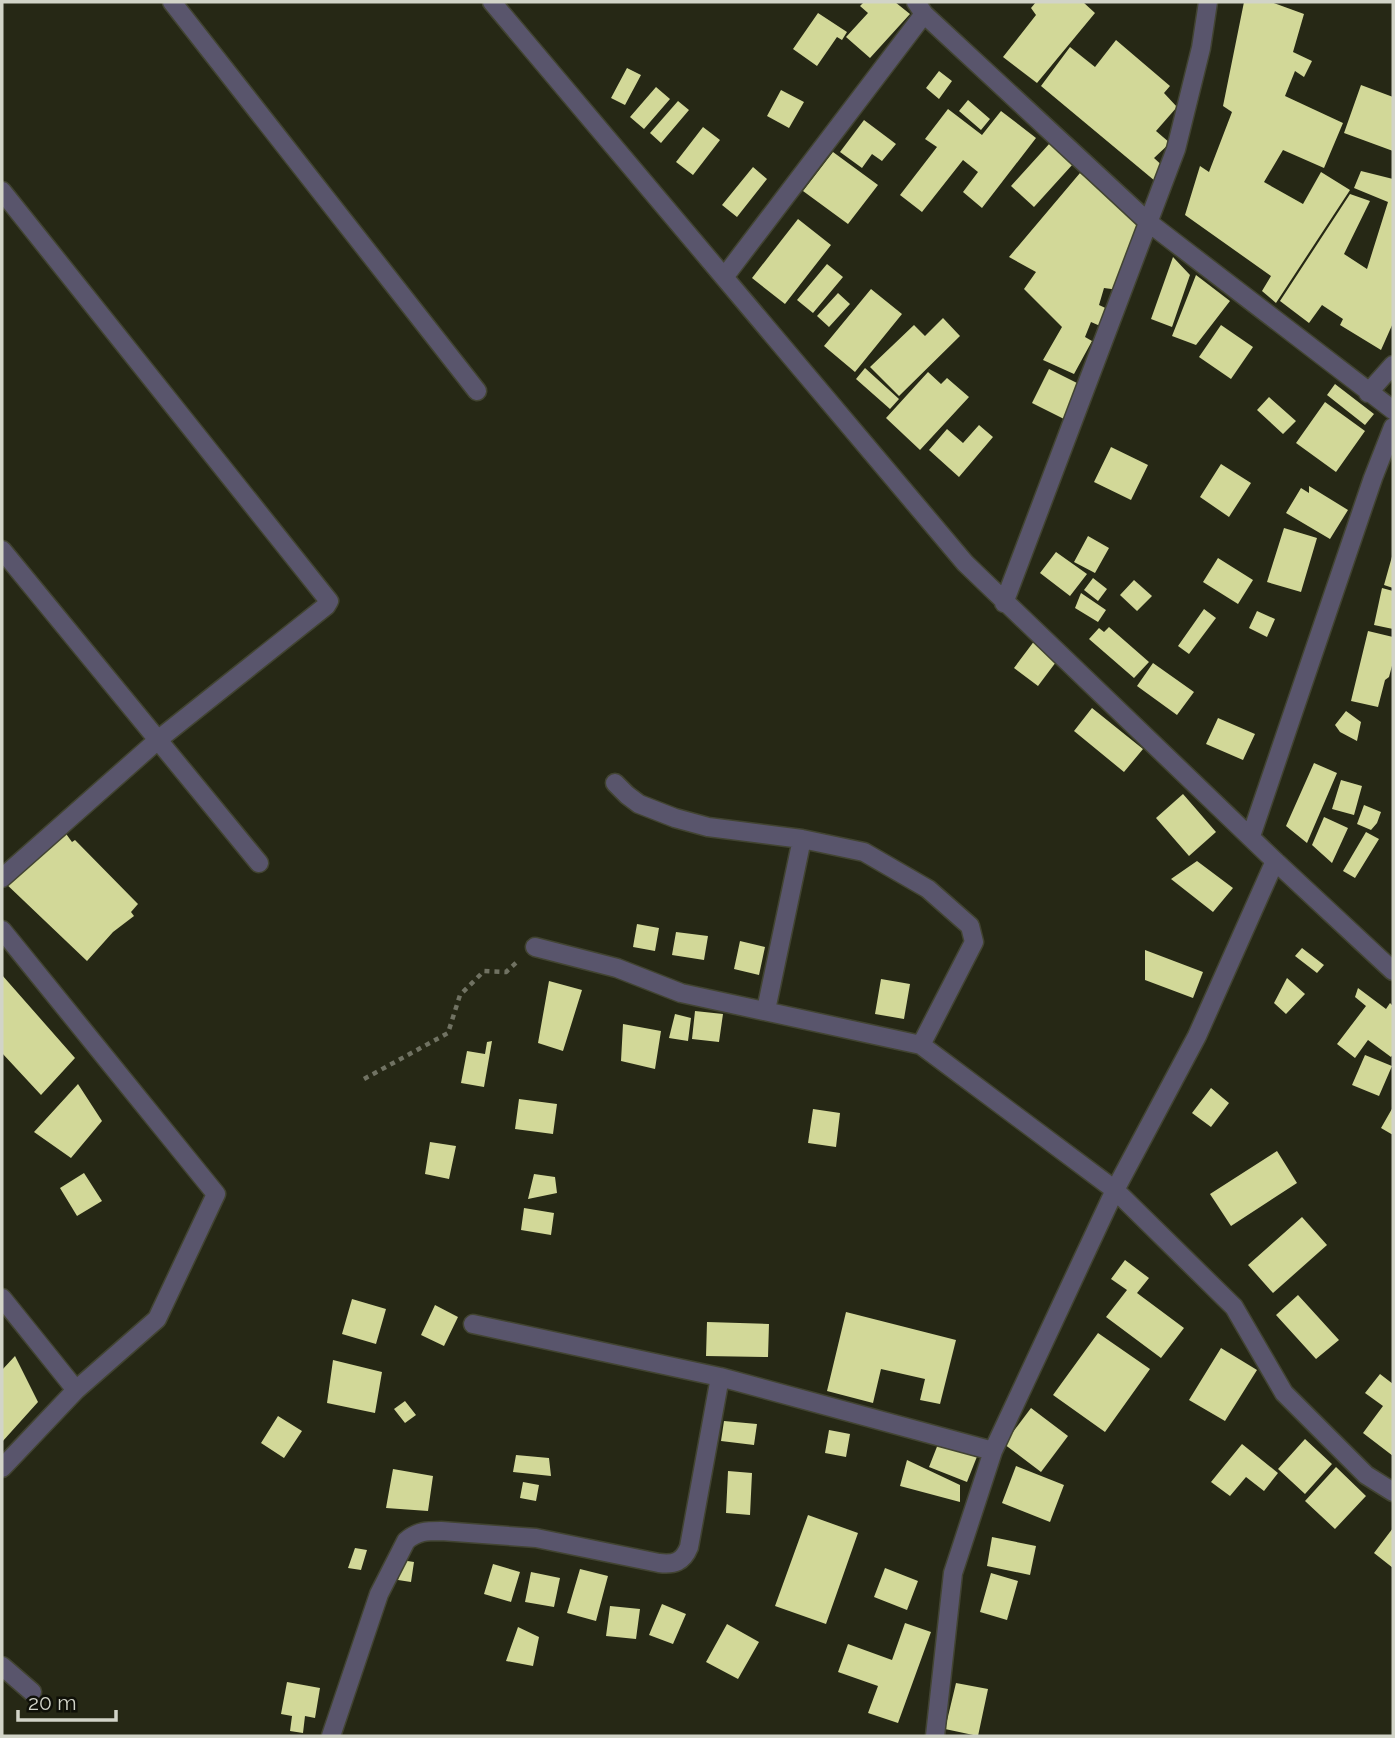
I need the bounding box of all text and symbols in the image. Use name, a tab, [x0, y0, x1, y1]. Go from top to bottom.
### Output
scale bar	[18, 1678, 116, 1722]
text: 20 m	[28, 1690, 76, 1715]

